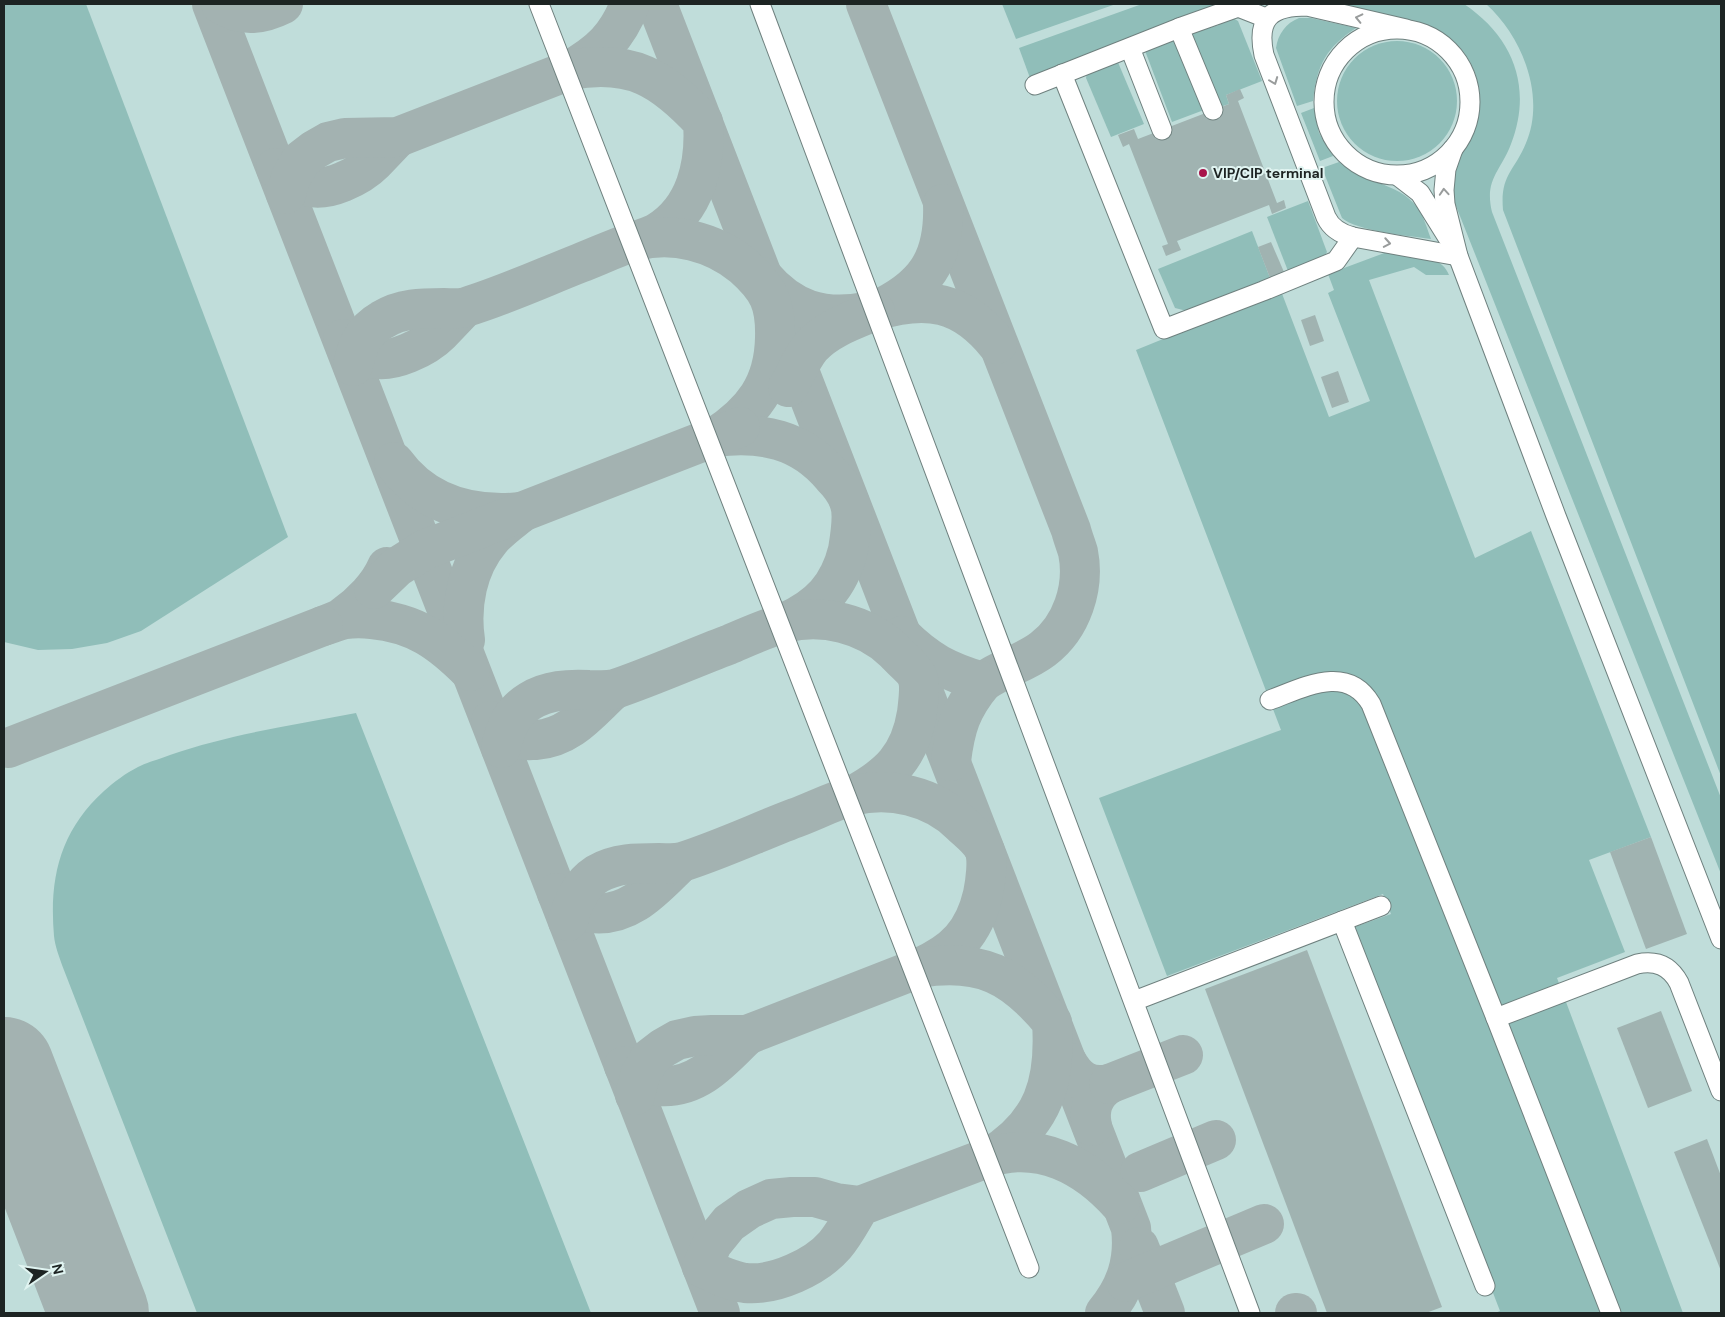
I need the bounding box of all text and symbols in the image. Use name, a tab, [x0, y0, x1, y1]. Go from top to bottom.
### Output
one-way arrow	[1354, 13, 1363, 24]
one-way arrow	[1268, 76, 1278, 85]
place label: VIP/CIP terminal	[1213, 164, 1323, 182]
marker: VIP/CIP terminal	[1197, 167, 1209, 179]
one-way arrow	[1439, 188, 1450, 196]
one-way arrow	[1383, 238, 1391, 248]
north arrow	[20, 1247, 70, 1297]
text: N	[48, 1262, 68, 1276]

